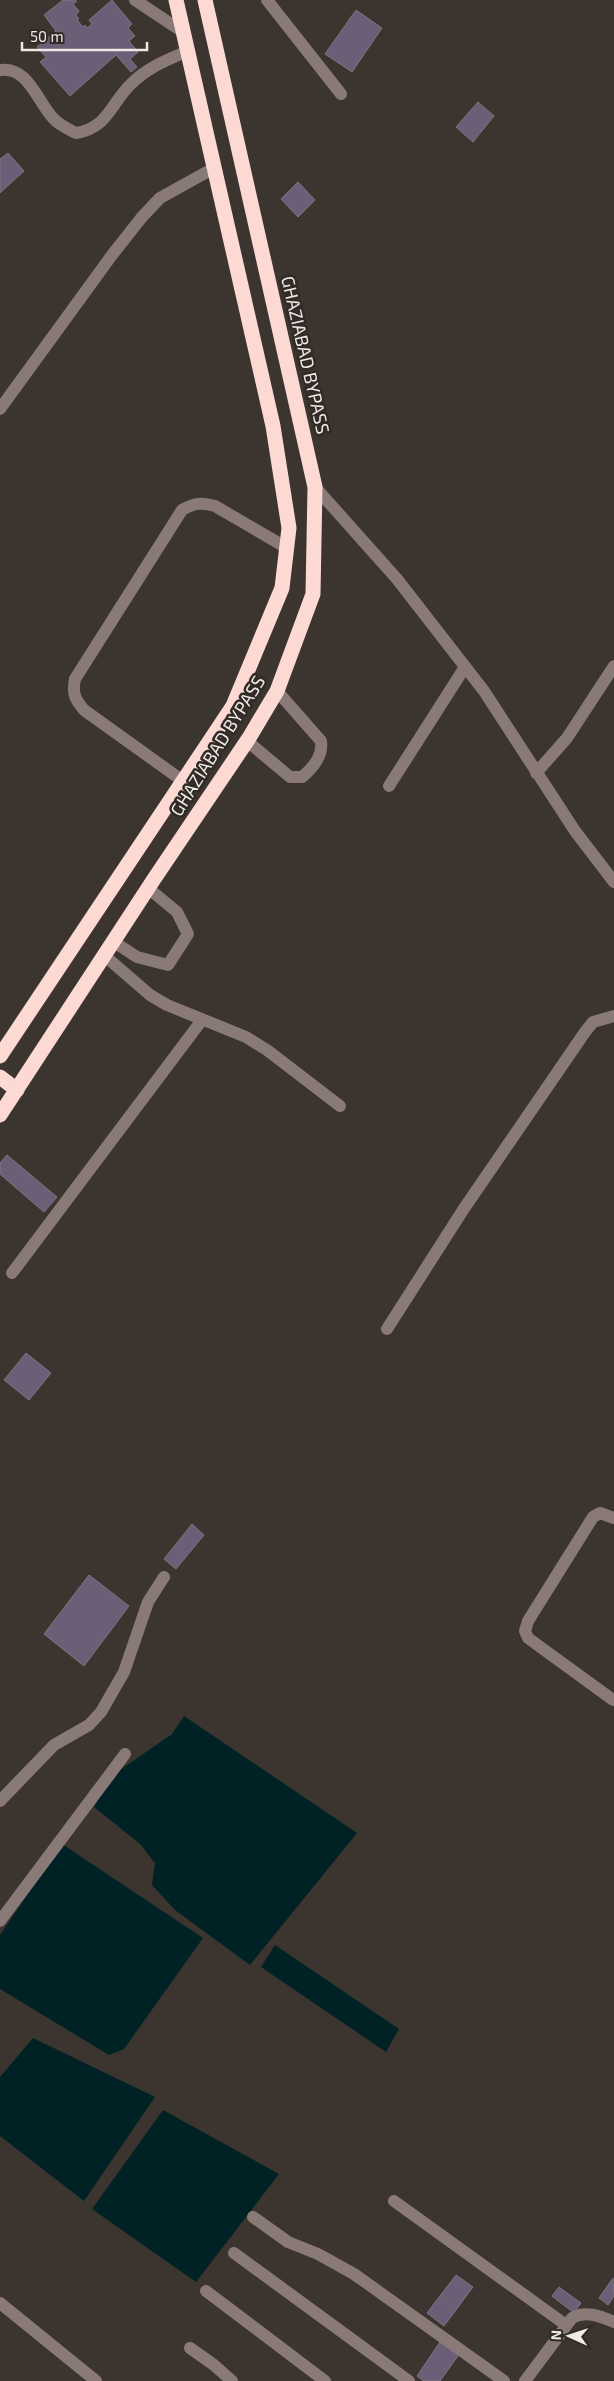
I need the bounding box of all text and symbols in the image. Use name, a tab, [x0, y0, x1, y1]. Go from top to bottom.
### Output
scale bar	[22, 20, 148, 52]
text: 50 m	[30, 27, 64, 45]
street label: GHAZIABAD BYPASS	[277, 274, 335, 436]
street label: GHAZIABAD BYPASS	[165, 671, 269, 820]
north arrow	[544, 2311, 594, 2361]
text: N	[547, 2330, 564, 2341]

